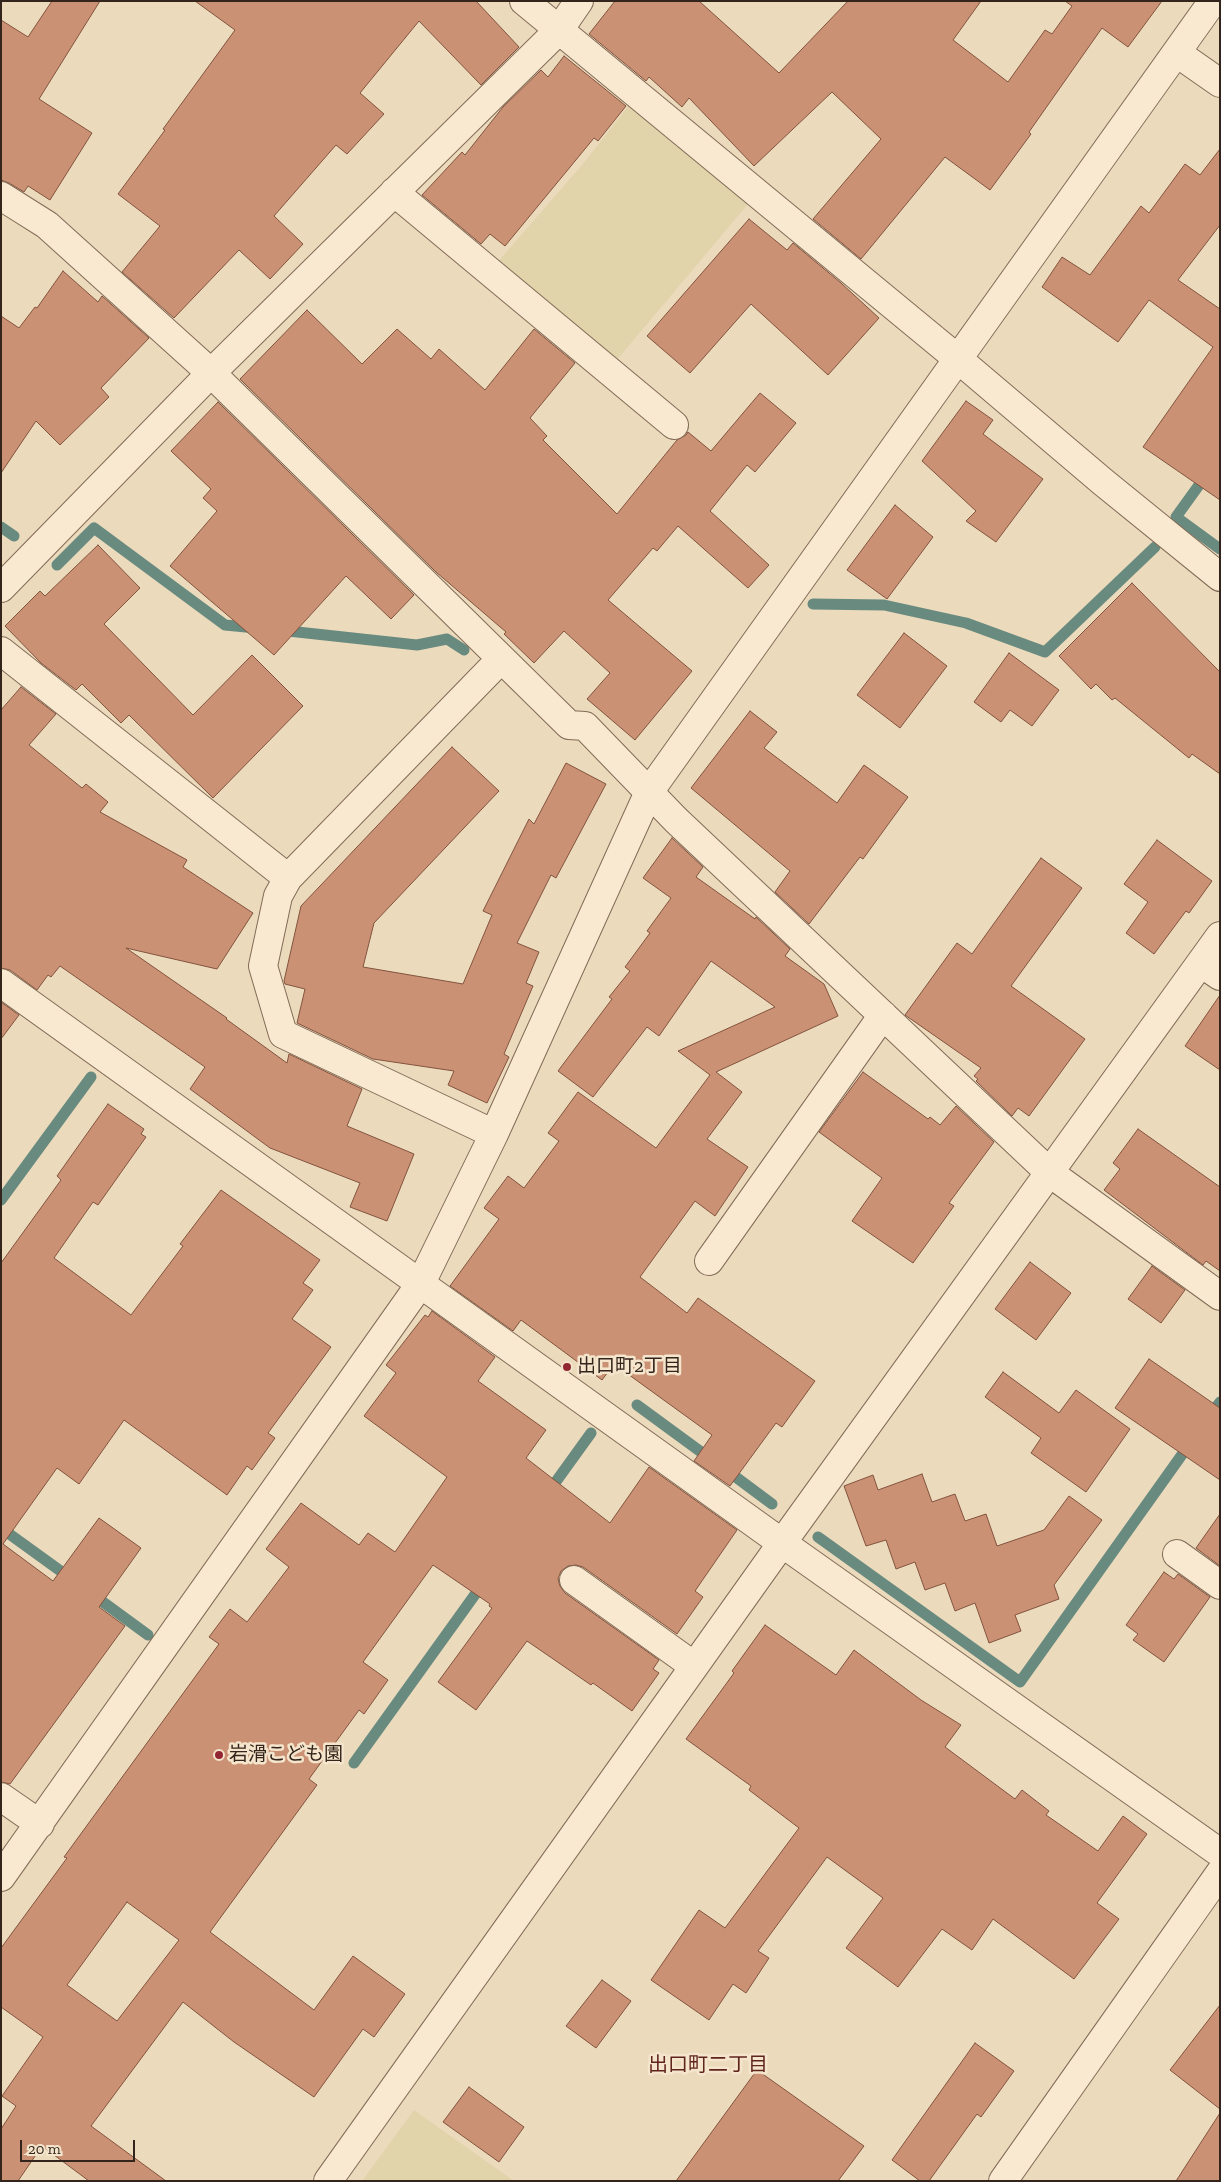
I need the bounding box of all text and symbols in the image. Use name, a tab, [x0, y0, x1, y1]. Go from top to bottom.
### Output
place label: 出口町2丁目	[577, 1356, 682, 1378]
marker: 出口町2丁目	[561, 1361, 573, 1373]
place label: 岩滑こども園	[229, 1744, 343, 1766]
marker: 岩滑こども園	[213, 1749, 225, 1761]
district label: 出口町二丁目	[648, 2053, 768, 2077]
scale bar	[22, 2130, 138, 2162]
text: 20 m	[28, 2140, 61, 2158]

